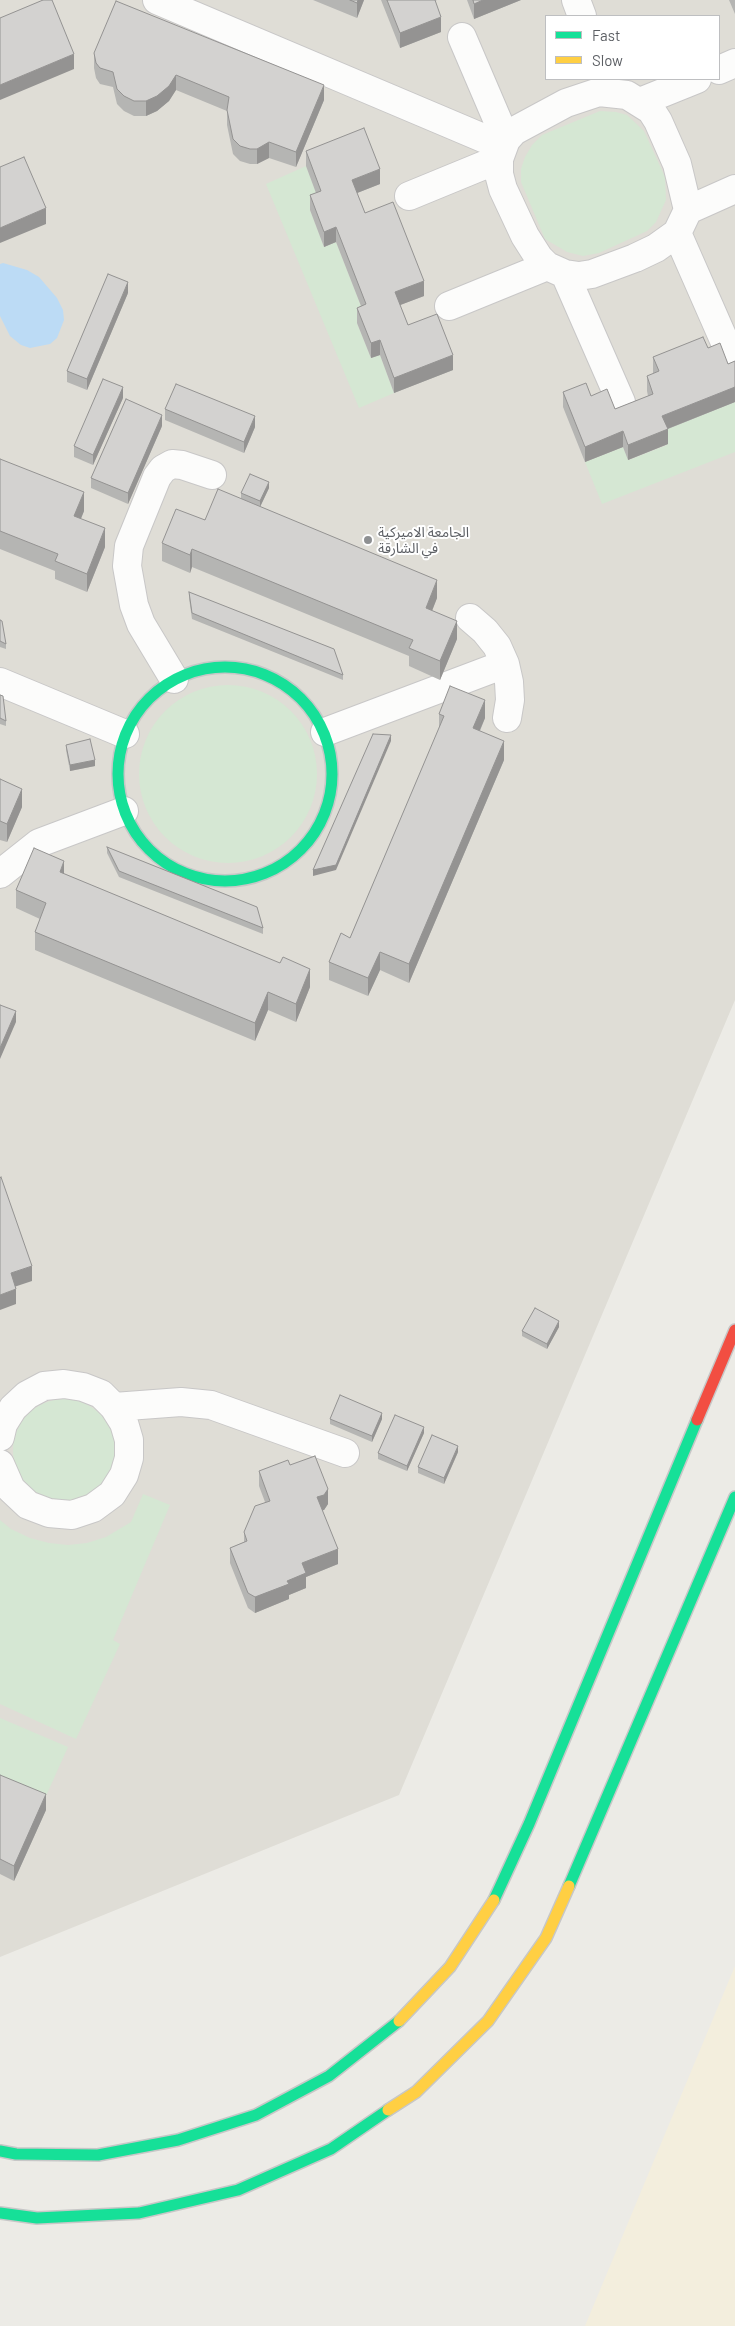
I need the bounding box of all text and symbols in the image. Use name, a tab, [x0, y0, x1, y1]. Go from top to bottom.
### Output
legend	[545, 15, 720, 80]
text: Fast	[592, 26, 620, 44]
text: Slow	[592, 51, 623, 69]
place label: الجامعة الاميركية في الشارقة	[378, 524, 469, 556]
marker: الجامعة الاميركية في الشارقة	[362, 534, 374, 546]

